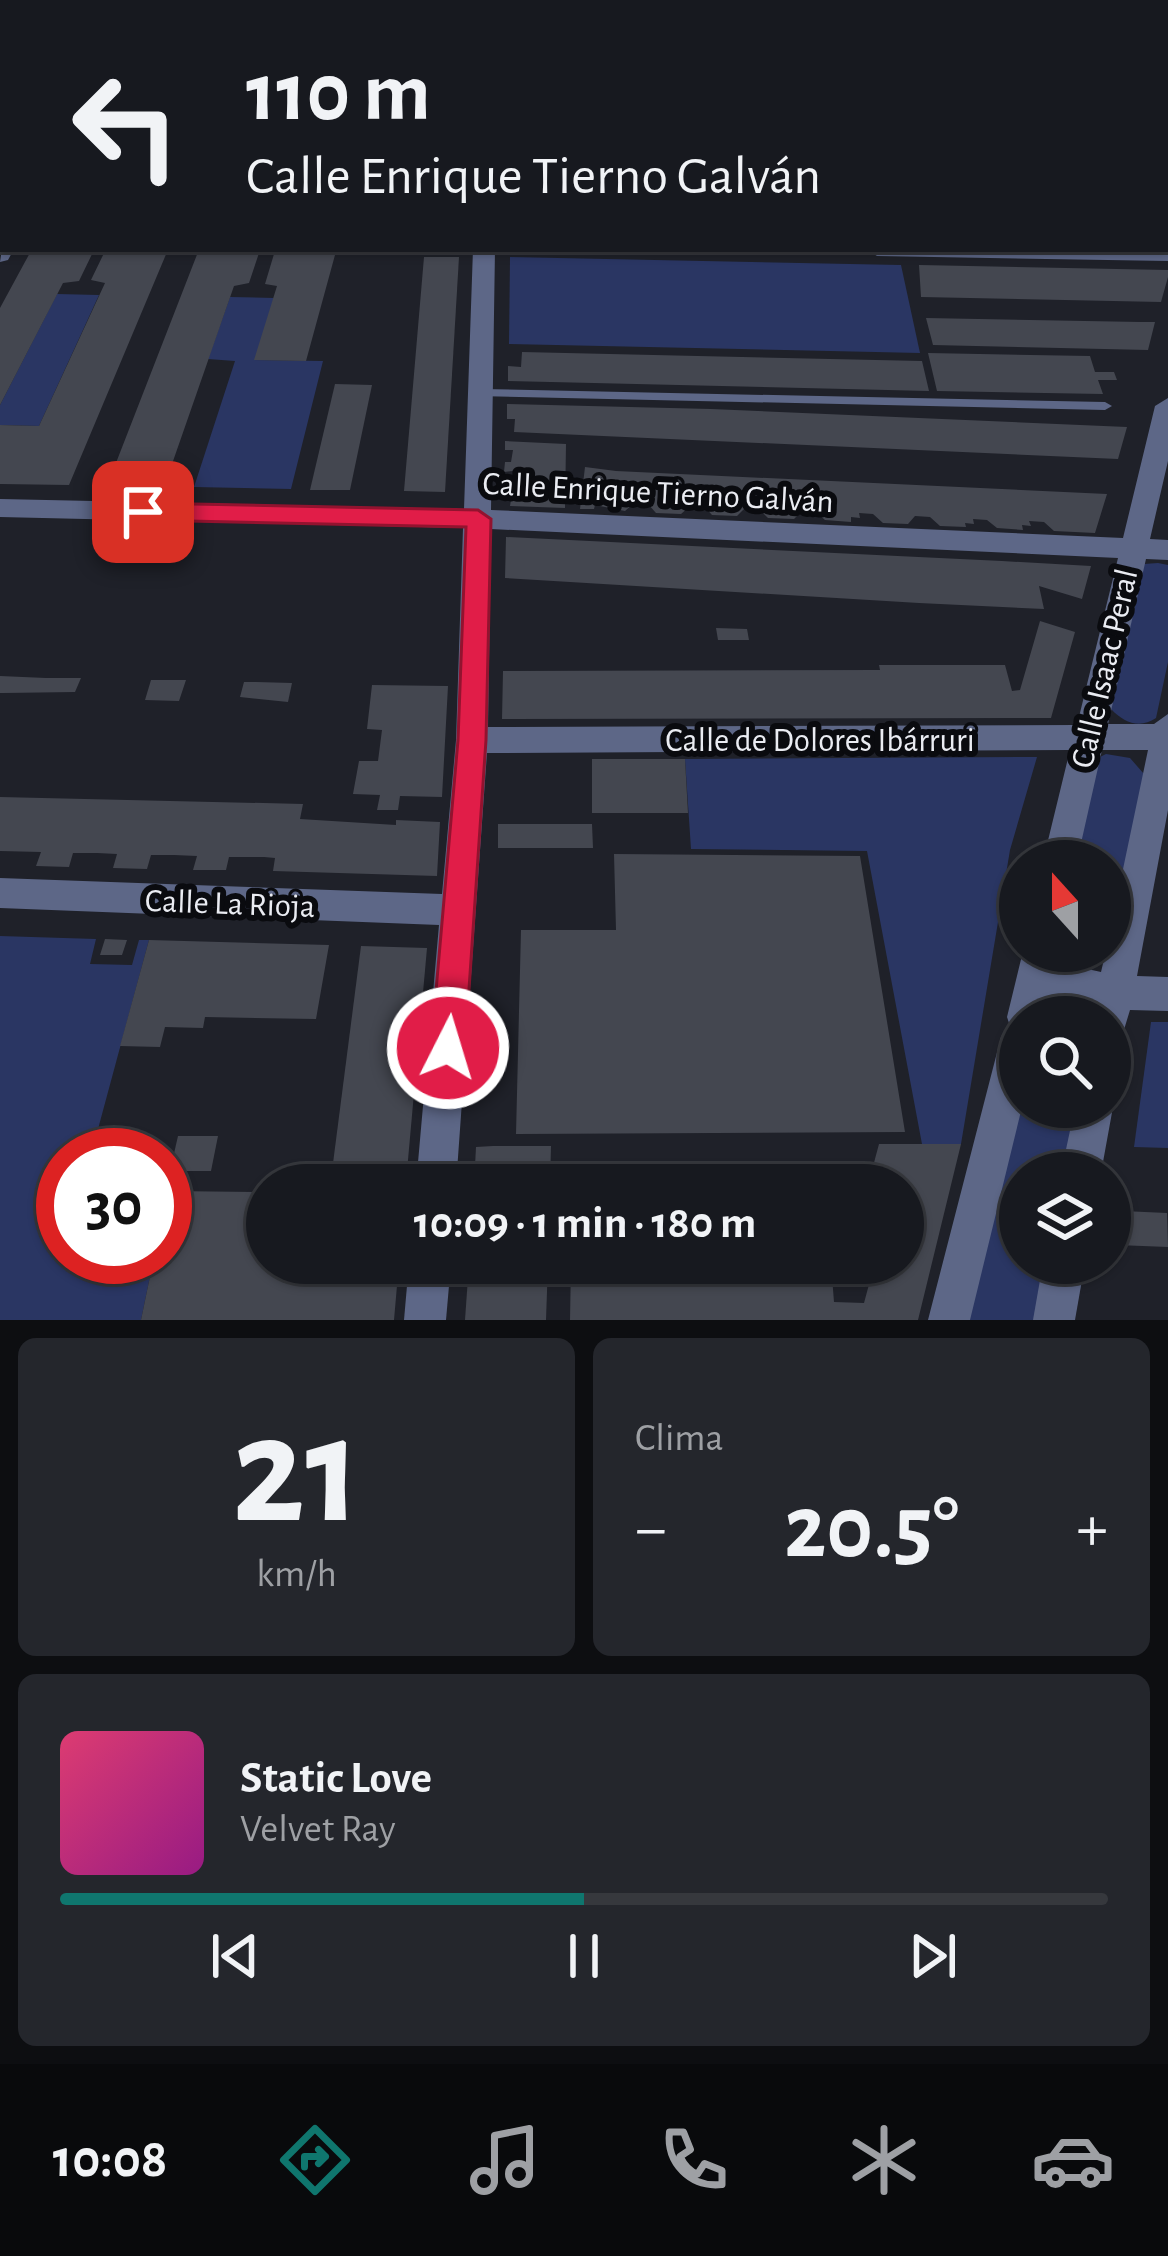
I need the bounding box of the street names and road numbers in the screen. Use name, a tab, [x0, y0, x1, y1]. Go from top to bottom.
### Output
street label: Calle Enrique Tierno Galván	[482, 468, 834, 519]
street label: Calle Isaac Peral	[1067, 566, 1144, 771]
street label: Calle de Dolores Ibárruri	[665, 725, 975, 758]
street label: Calle La Rioja	[144, 885, 316, 924]

